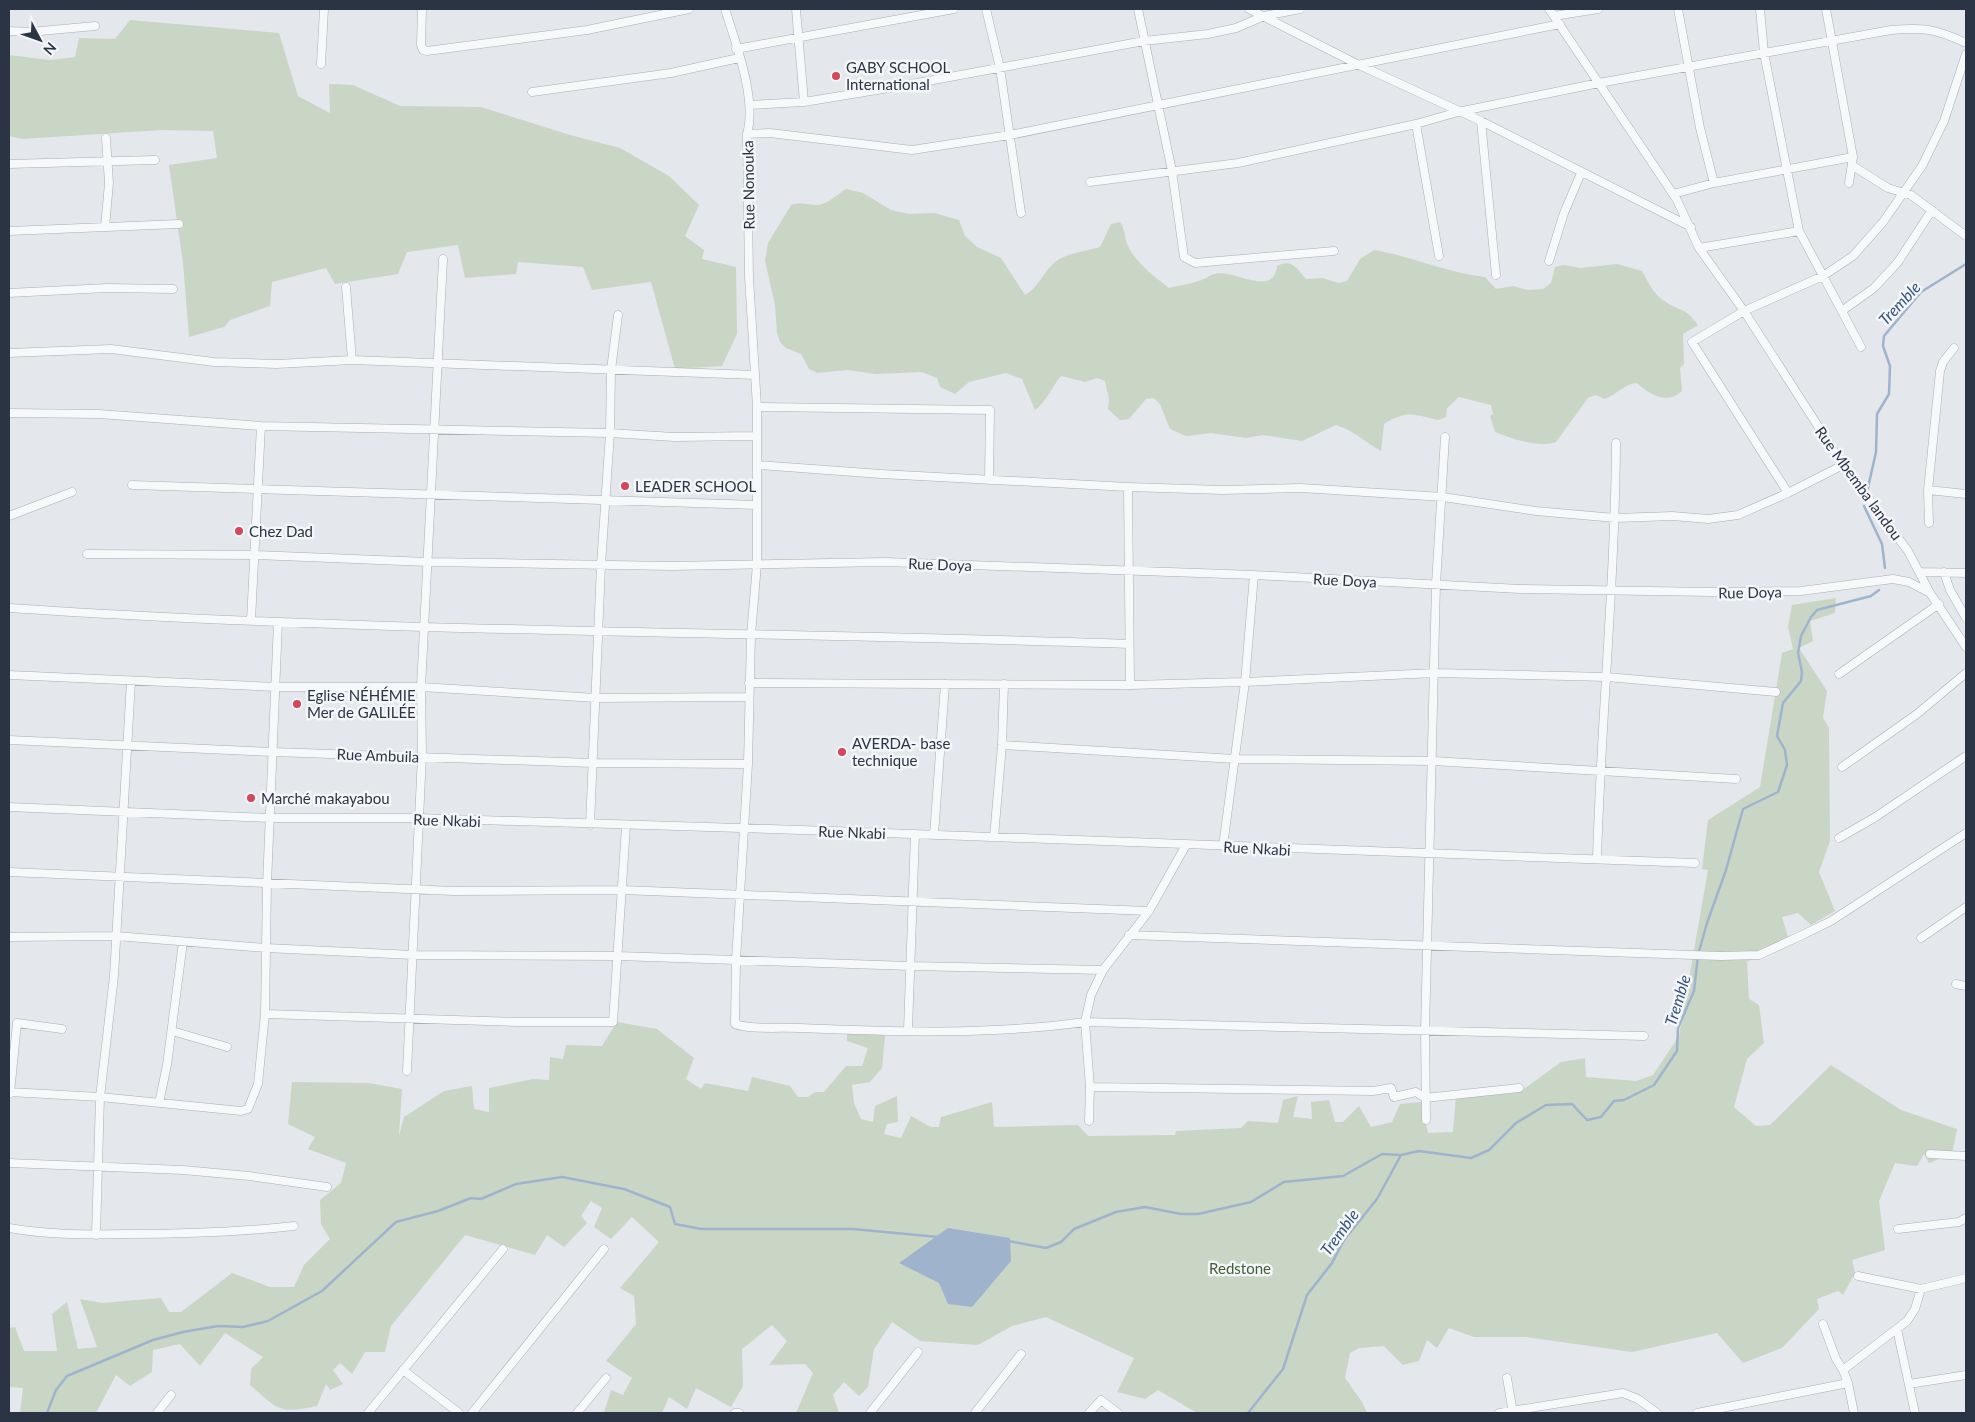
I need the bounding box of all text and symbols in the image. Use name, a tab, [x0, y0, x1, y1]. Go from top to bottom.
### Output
north arrow	[15, 15, 65, 65]
text: N	[40, 39, 60, 59]
place label: GABY SCHOOL International	[846, 58, 951, 93]
marker: GABY SCHOOL International	[830, 70, 842, 82]
street label: Rue Nonouka	[738, 140, 758, 230]
water label: Tremble	[1874, 277, 1924, 329]
street label: Rue Mbemba landou	[1812, 423, 1906, 543]
place label: LEADER SCHOOL	[635, 477, 756, 495]
marker: LEADER SCHOOL	[619, 480, 631, 492]
place label: Chez Dad	[249, 522, 313, 540]
marker: Chez Dad	[233, 525, 245, 537]
street label: Rue Doya	[908, 554, 972, 574]
street label: Rue Doya	[1313, 569, 1377, 591]
street label: Rue Doya	[1718, 582, 1782, 602]
place label: Eglise NÉHÉMIE Mer de GALILÉE	[307, 686, 416, 721]
marker: Eglise NÉHÉMIE Mer de GALILÉE	[291, 698, 303, 710]
place label: AVERDA- base technique	[852, 734, 951, 769]
street label: Rue Ambuila	[336, 745, 420, 765]
marker: AVERDA- base technique	[836, 746, 848, 758]
place label: Marché makayabou	[261, 789, 390, 807]
marker: Marché makayabou	[245, 792, 257, 804]
street label: Rue Nkabi	[413, 810, 481, 830]
street label: Rue Nkabi	[818, 822, 886, 842]
street label: Rue Nkabi	[1223, 837, 1291, 859]
water label: Tremble	[1660, 972, 1694, 1028]
water label: Tremble	[1316, 1205, 1362, 1259]
park label: Redstone	[1209, 1259, 1271, 1277]

